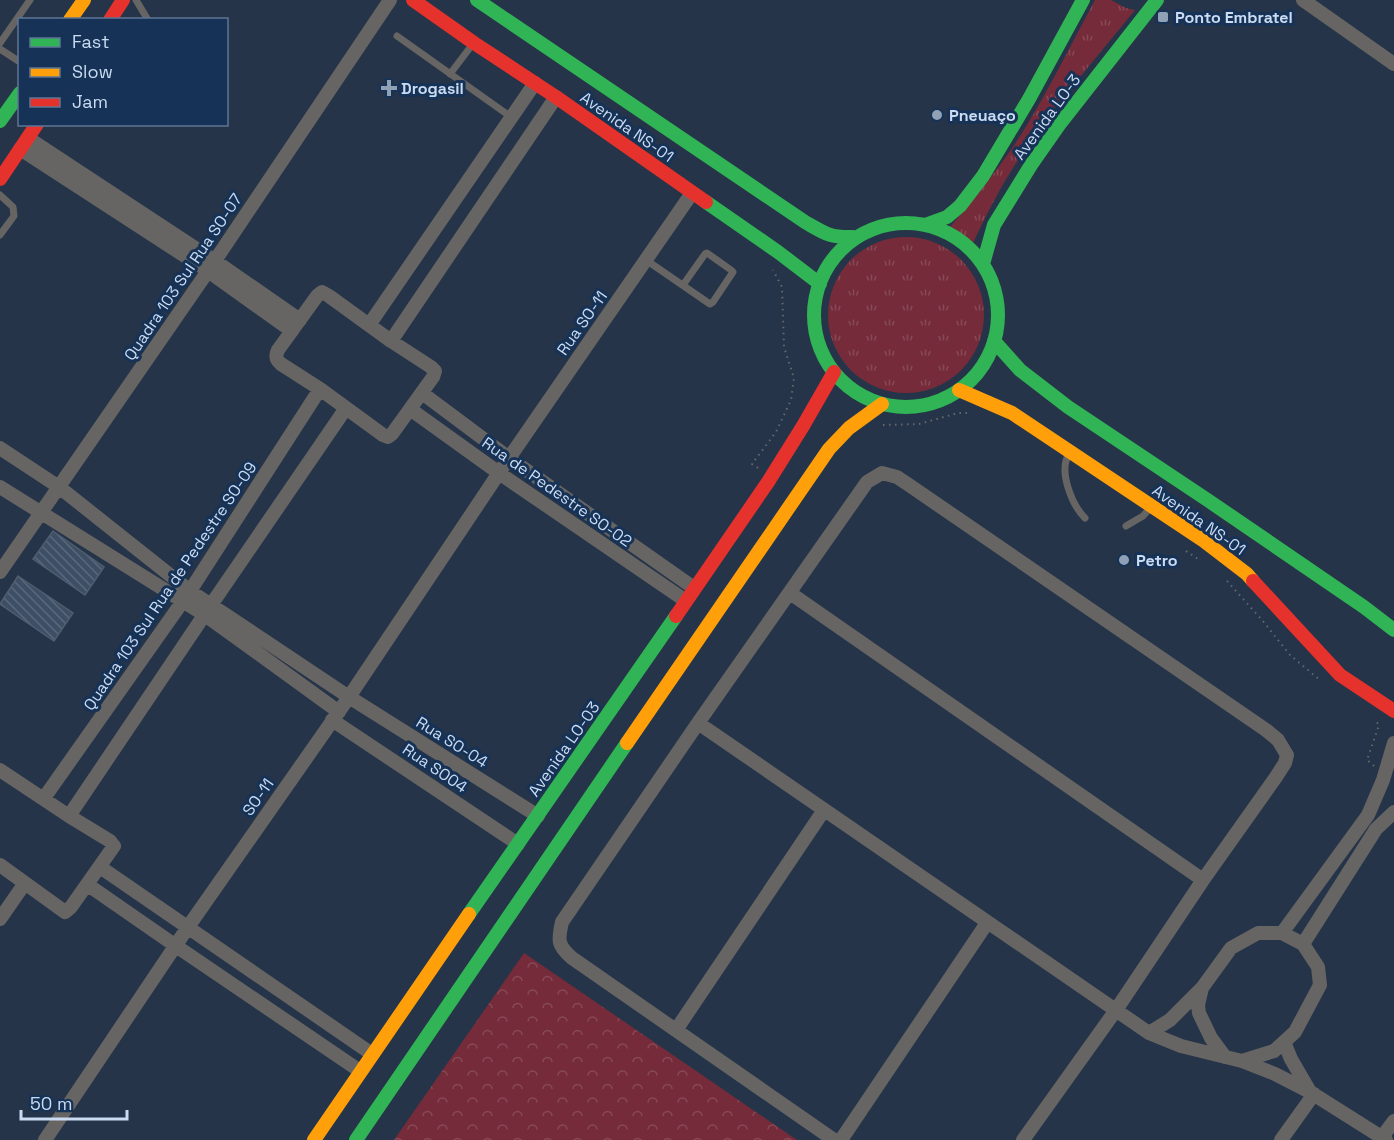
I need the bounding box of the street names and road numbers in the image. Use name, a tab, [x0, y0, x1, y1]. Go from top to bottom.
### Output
street label: Avenida LO-3	[1009, 70, 1085, 164]
street label: Avenida NS-01	[576, 87, 678, 167]
street label: Quadra 103 Sul Rua SO-07	[119, 189, 247, 365]
street label: Rua SO-11	[552, 287, 612, 359]
street label: Rua de Pedestre SO-02	[478, 432, 636, 552]
street label: Quadra 103 Sul Rua de Pedestre SO-09	[79, 458, 261, 714]
street label: Avenida NS-01	[1148, 480, 1250, 560]
street label: Avenida LO-03	[523, 697, 605, 801]
street label: Rua SO-04	[412, 712, 492, 772]
street label: Rua SO04	[398, 739, 472, 797]
street label: SO-11	[238, 774, 278, 820]

